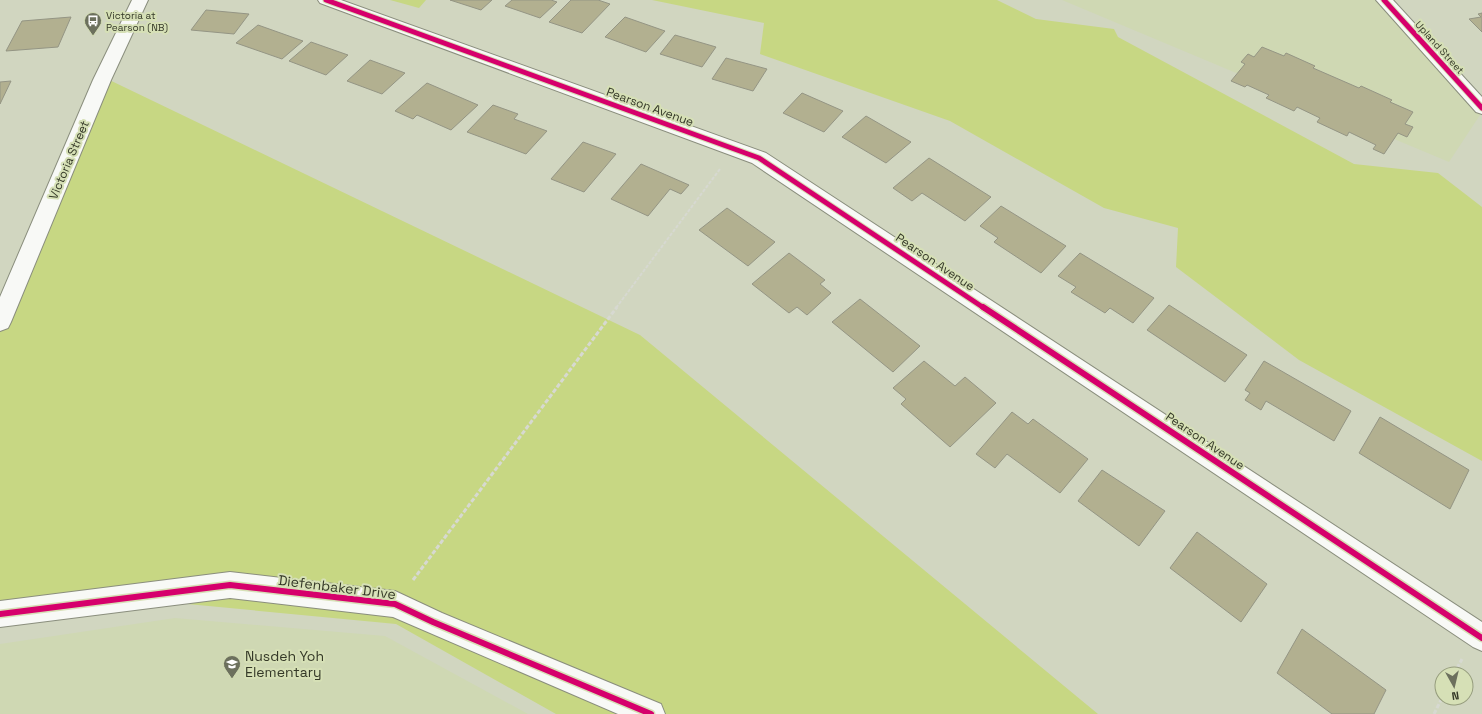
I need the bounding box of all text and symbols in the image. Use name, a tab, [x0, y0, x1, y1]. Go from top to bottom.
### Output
place label: Victoria at Pearson (NB)	[106, 9, 168, 34]
bus stop icon: Victoria at Pearson (NB)	[83, 11, 103, 36]
street label: Upland Street	[1412, 18, 1467, 77]
street label: Pearson Avenue	[604, 84, 696, 130]
street label: Victoria Street	[45, 118, 93, 202]
street label: Pearson Avenue	[892, 230, 978, 294]
street label: Pearson Avenue	[1162, 409, 1248, 473]
street label: Diefenbaker Drive	[277, 571, 397, 603]
place label: Nusdeh Yoh Elementary	[245, 647, 324, 681]
school or university icon: Nusdeh Yoh Elementary	[222, 654, 242, 679]
north arrow	[1434, 666, 1474, 706]
text: N	[1451, 688, 1460, 703]

